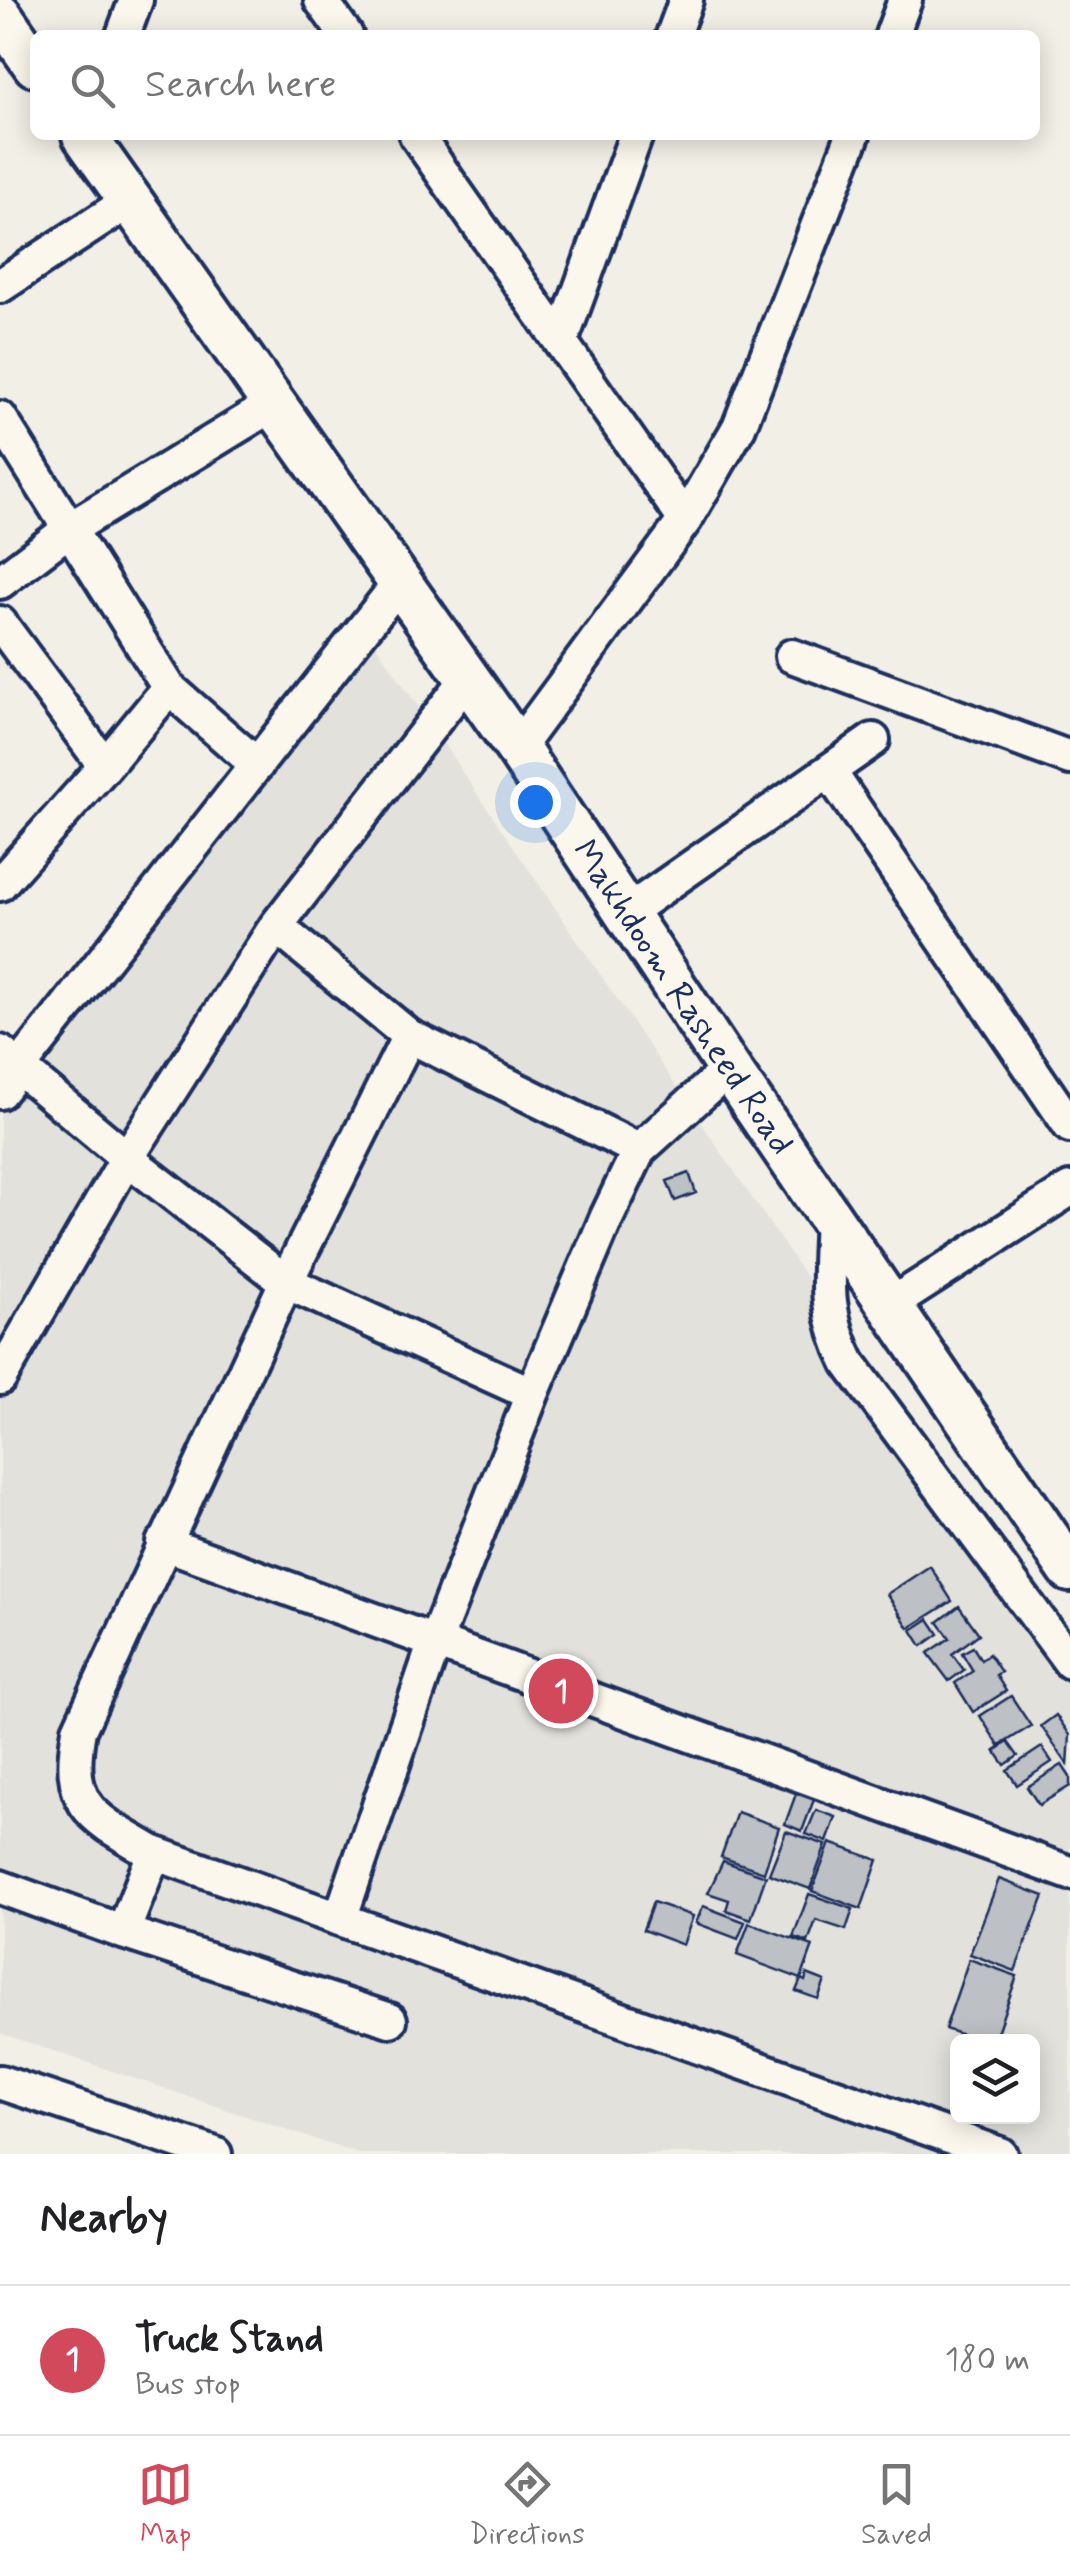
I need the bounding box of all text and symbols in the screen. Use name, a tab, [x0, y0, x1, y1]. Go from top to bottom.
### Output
search box	[30, 30, 1040, 140]
icon: search	[65, 58, 120, 113]
text: Search here	[145, 61, 336, 110]
your location	[510, 777, 561, 828]
street label: Makhdoom Rasheed Road	[561, 831, 804, 1164]
pin: 1	[528, 1654, 594, 1728]
map controls	[950, 2034, 1040, 2124]
button: layers	[950, 2034, 1040, 2124]
text: Nearby	[40, 2192, 168, 2247]
text: Truck Stand	[135, 2315, 324, 2364]
text: 1	[65, 2339, 80, 2381]
text: 180 m	[945, 2339, 1030, 2381]
text: Bus stop	[135, 2364, 241, 2406]
tab: Map	[138, 2457, 193, 2554]
tab: Directions	[470, 2457, 585, 2554]
tab: Saved	[861, 2457, 932, 2554]

